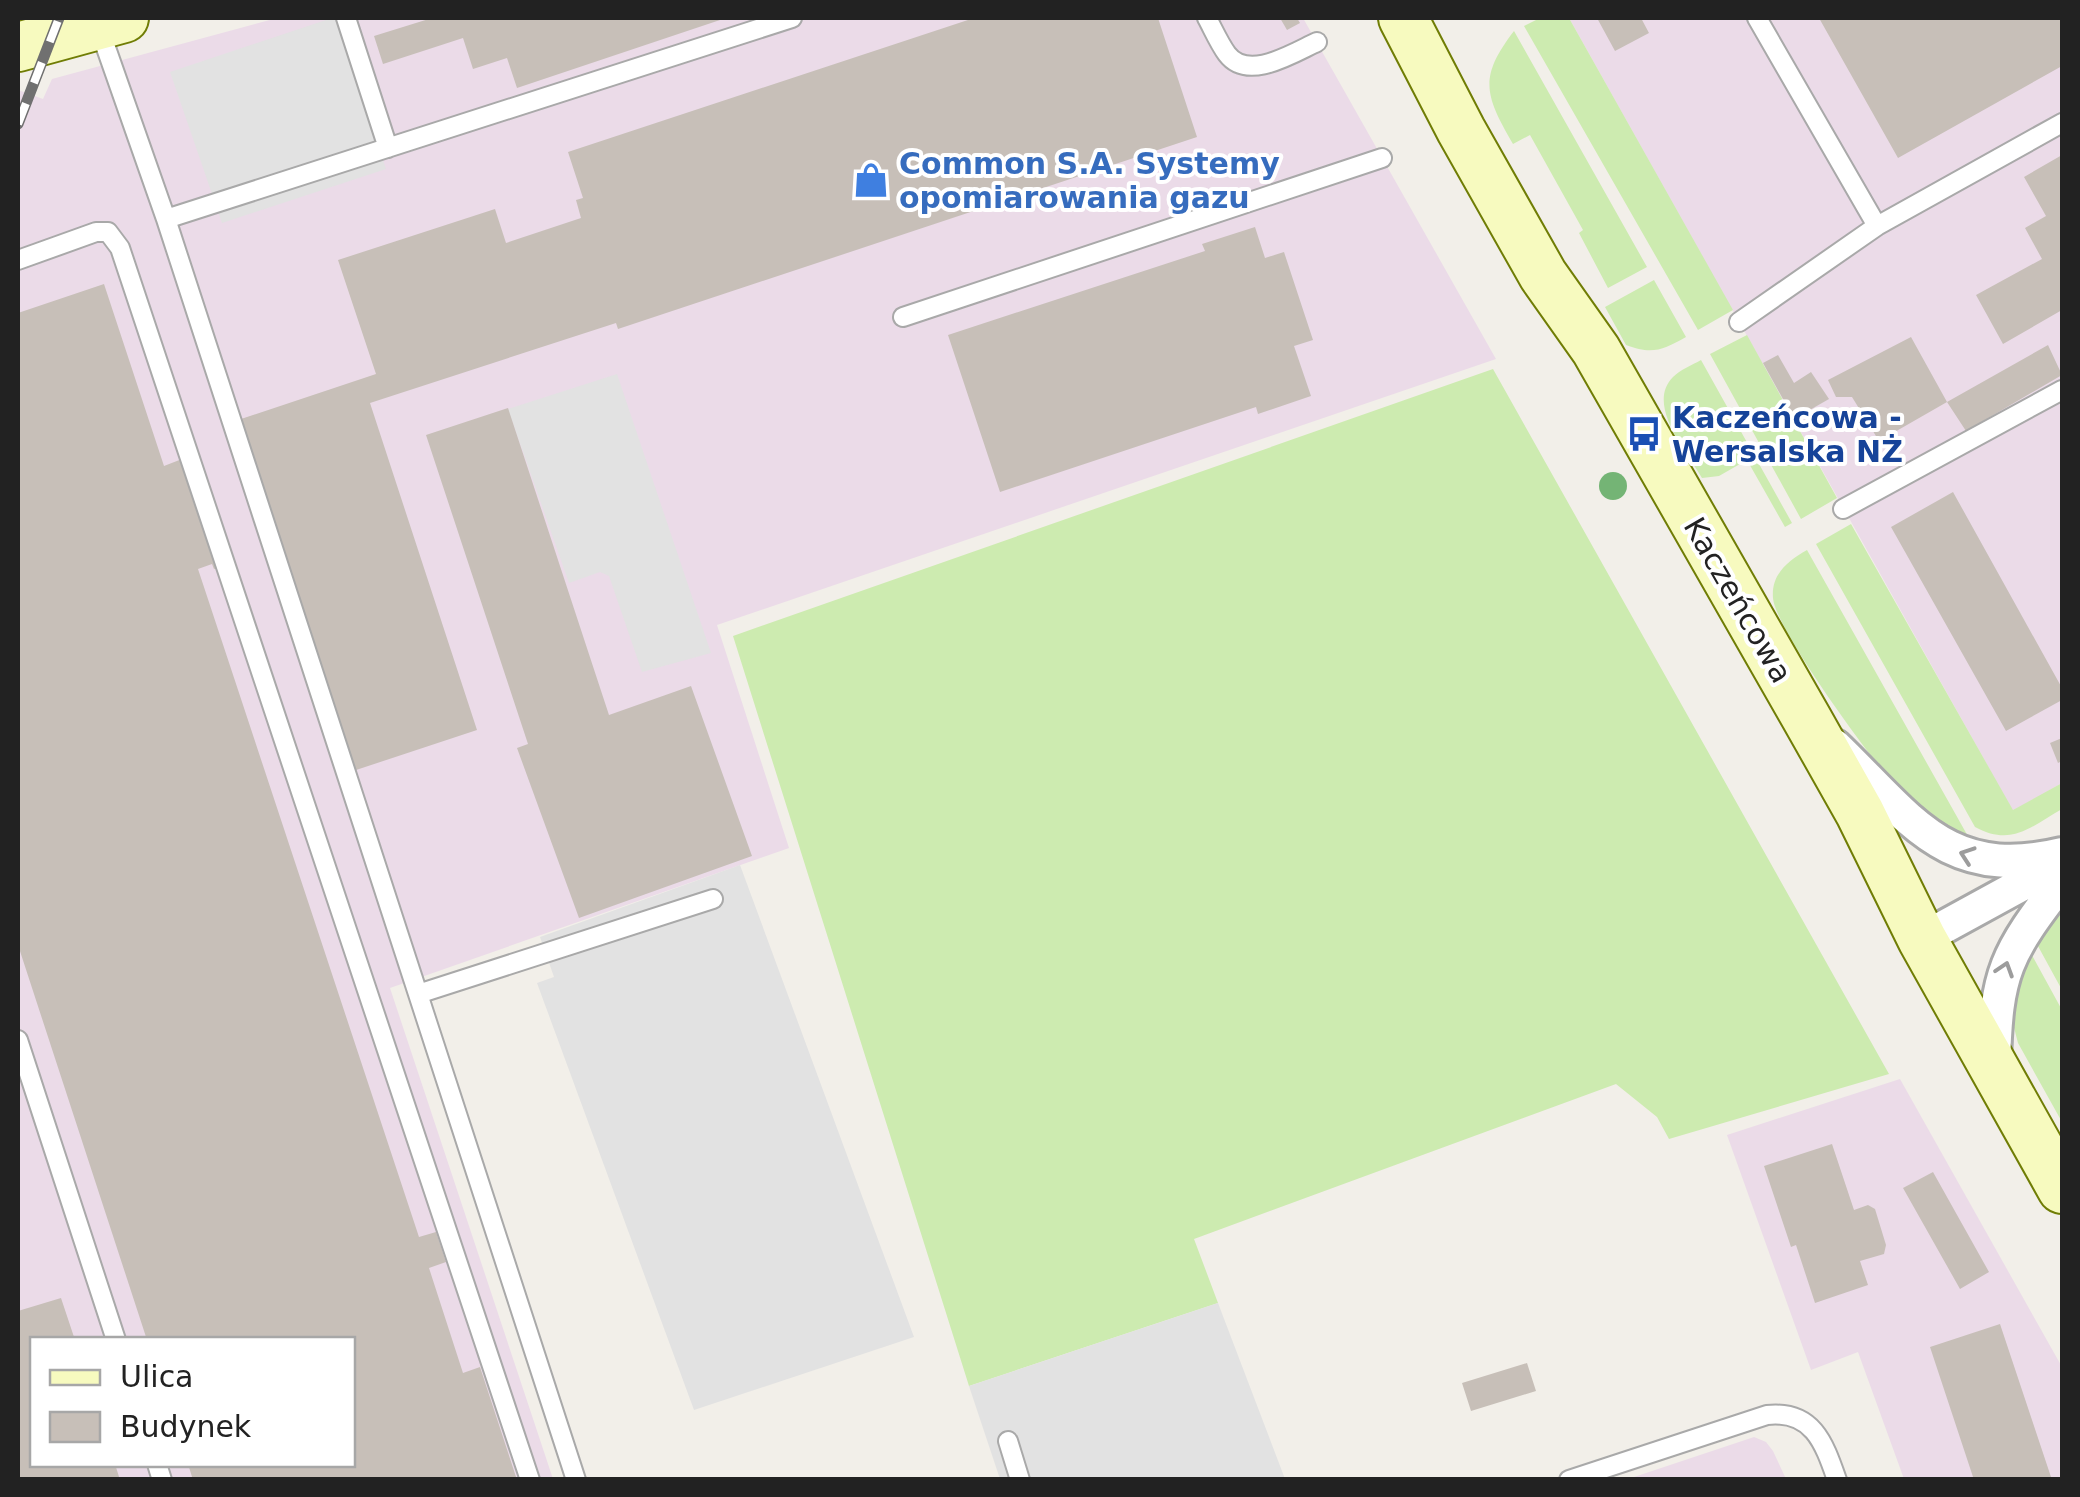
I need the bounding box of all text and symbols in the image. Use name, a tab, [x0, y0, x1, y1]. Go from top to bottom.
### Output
place label: Common S.A. Systemy opomiarowania gazu	[899, 146, 1280, 215]
shop icon: Common S.A. Systemy opomiarowania gazu	[852, 161, 890, 199]
place label: Kaczeńcowa - Wersalska NŻ	[1672, 400, 1903, 469]
bus stop icon: Kaczeńcowa - Wersalska NŻ	[1625, 415, 1663, 453]
street label: Kaczeńcowa	[1677, 511, 1799, 689]
one-way arrow	[1960, 846, 1977, 866]
one-way arrow	[1994, 961, 2014, 978]
legend	[30, 1337, 355, 1467]
text: Ulica	[120, 1359, 194, 1394]
text: Budynek	[120, 1409, 252, 1444]

